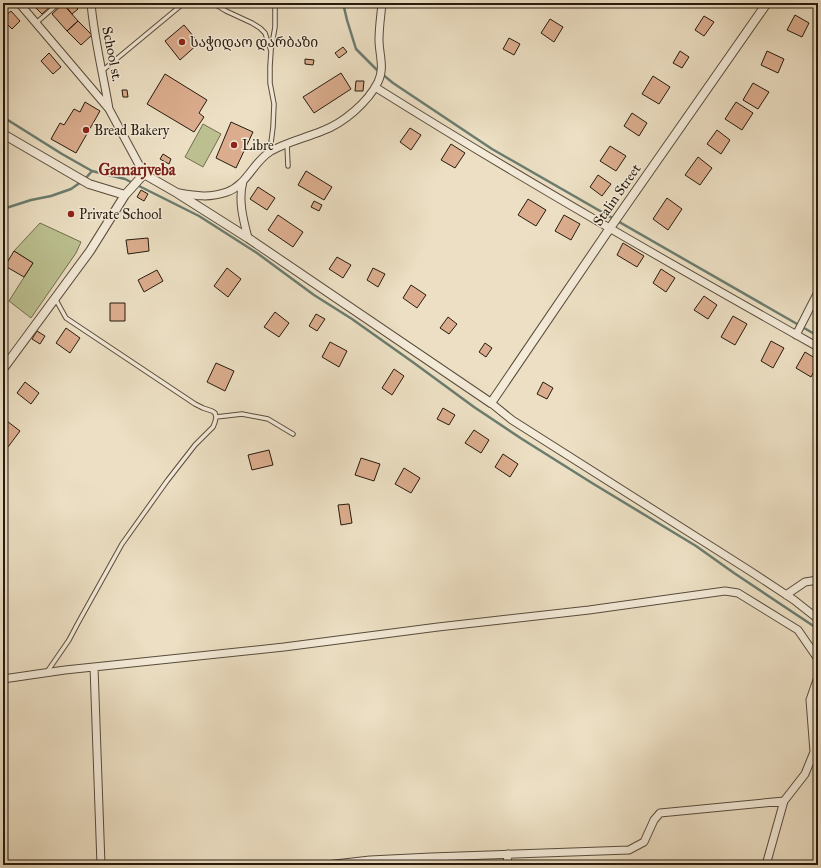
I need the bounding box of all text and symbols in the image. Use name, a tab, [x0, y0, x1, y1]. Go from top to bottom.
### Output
street label: School st.	[98, 25, 126, 83]
place label: საჭიდაო დარბაზი	[190, 34, 318, 51]
marker: საჭიდაო დარბაზი	[177, 37, 187, 47]
place label: Bread Bakery	[94, 122, 170, 139]
marker: Bread Bakery	[81, 125, 91, 135]
place label: Libre	[242, 137, 274, 154]
marker: Libre	[229, 140, 239, 150]
district label: Gamarjveba	[98, 160, 177, 180]
street label: Stalin Street	[589, 161, 645, 229]
place label: Private School	[79, 206, 162, 223]
marker: Private School	[66, 209, 76, 219]

